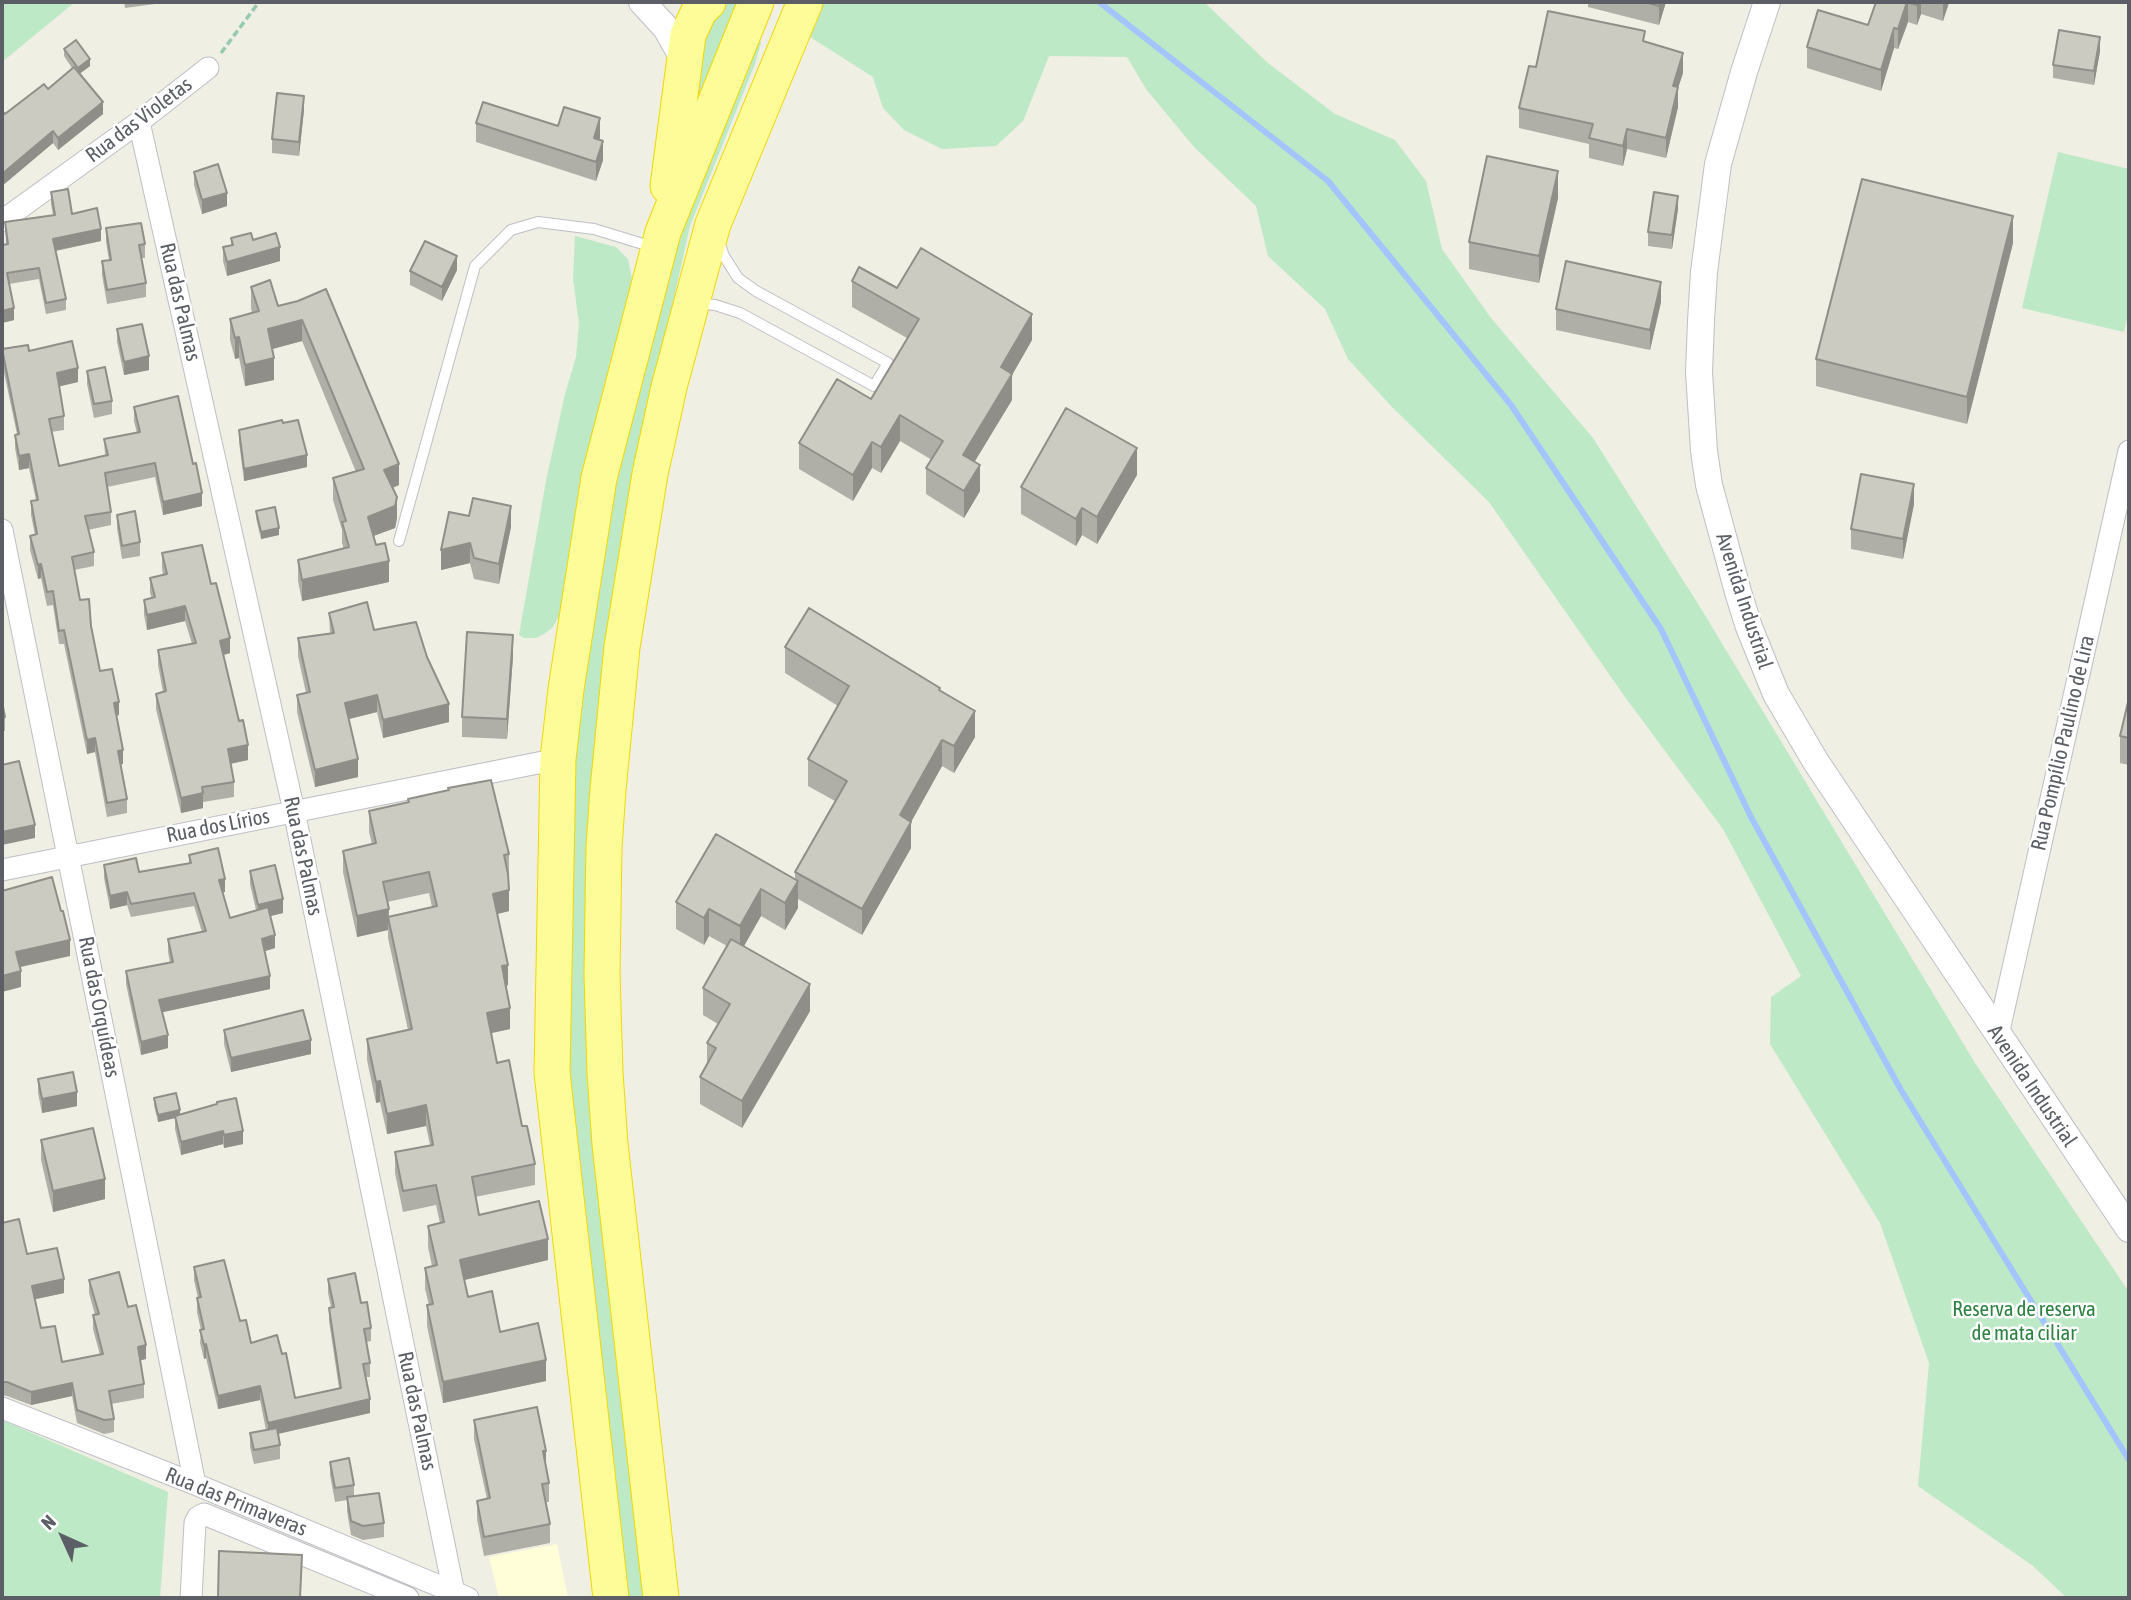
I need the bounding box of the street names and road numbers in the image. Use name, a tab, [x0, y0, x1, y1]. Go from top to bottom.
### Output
street label: Rua das Violetas	[81, 72, 197, 168]
street label: Rua das Palmas	[154, 240, 206, 364]
street label: Avenida Industrial	[1710, 530, 1778, 672]
street label: Rua Pompílio Paulino de Lira	[2026, 633, 2100, 853]
street label: Rua das Palmas	[278, 794, 328, 918]
street label: Rua dos Lírios	[164, 804, 272, 848]
street label: Rua das Orquídeas	[73, 934, 125, 1080]
street label: Avenida Industrial	[1982, 1020, 2082, 1152]
street label: Rua das Palmas	[392, 1349, 442, 1473]
street label: Rua das Primaveras	[162, 1462, 310, 1542]

